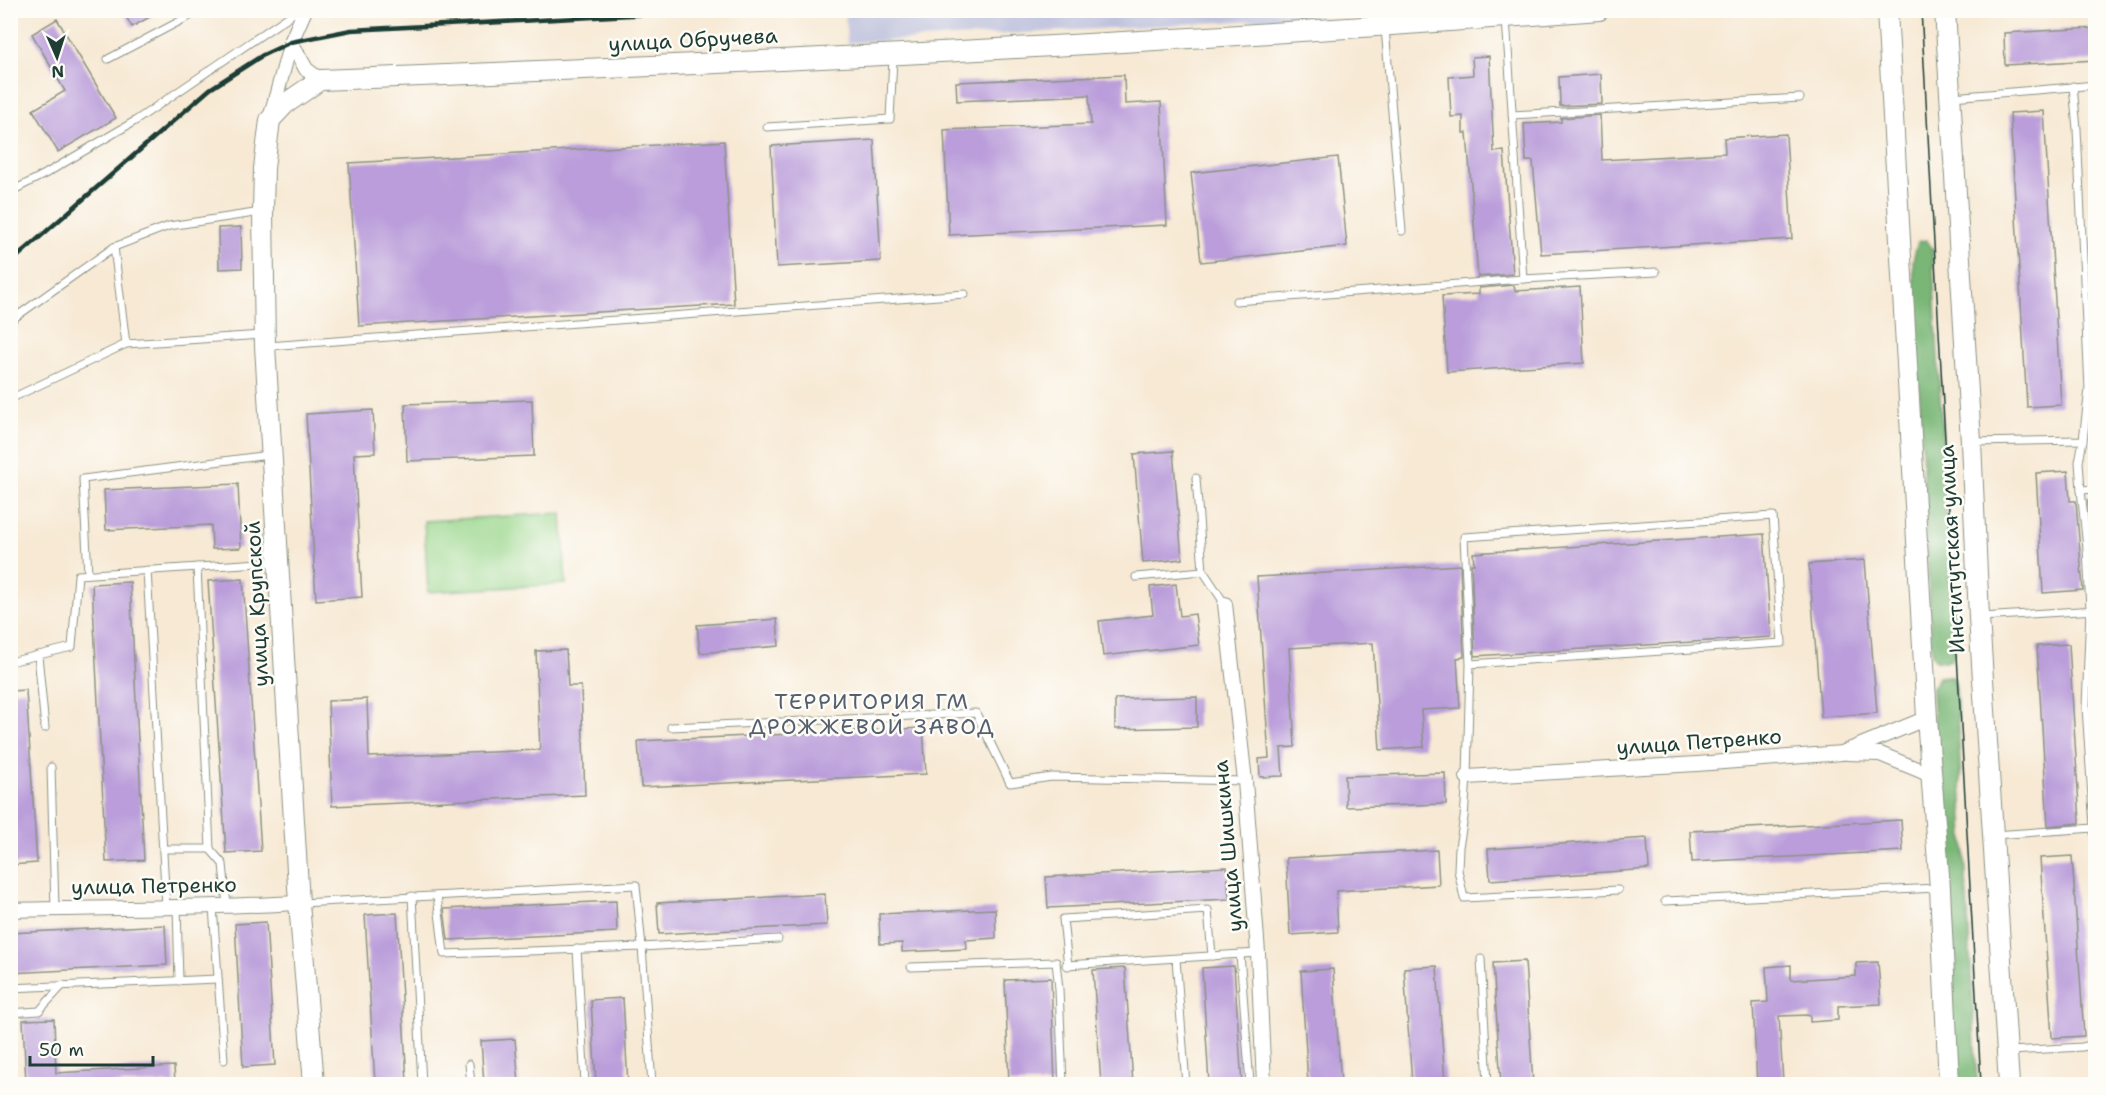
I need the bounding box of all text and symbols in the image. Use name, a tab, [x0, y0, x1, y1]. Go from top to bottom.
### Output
street label: улица Обручева	[608, 22, 778, 58]
north arrow	[27, 27, 87, 87]
text: N	[51, 61, 65, 82]
street label: Институтская улица	[1933, 444, 1971, 654]
street label: улица Крупской	[239, 520, 275, 688]
district label: ТЕРРИТОРИЯ ГМ ДРОЖЖЕВОЙ ЗАВОД	[749, 687, 995, 741]
street label: улица Петренко	[1615, 722, 1783, 762]
street label: улица Шишкина	[1207, 759, 1249, 933]
street label: улица Петренко	[71, 871, 237, 901]
scale bar	[30, 1029, 153, 1067]
text: 50 m	[39, 1038, 84, 1062]

